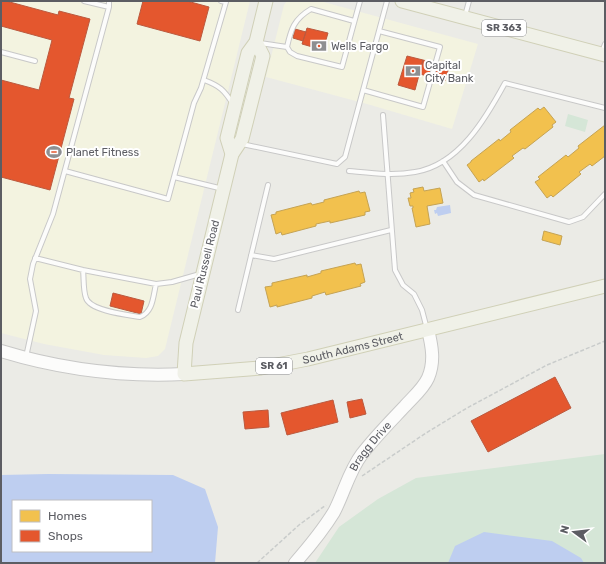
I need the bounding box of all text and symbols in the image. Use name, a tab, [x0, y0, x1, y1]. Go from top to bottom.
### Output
road number: SR 363	[482, 20, 526, 36]
bank icon: Wells Fargo	[310, 37, 328, 55]
place label: Wells Fargo	[331, 40, 389, 53]
place label: Capital City Bank	[425, 59, 474, 85]
bank icon: Capital City Bank	[404, 62, 422, 80]
sports icon: Planet Fitness	[45, 143, 63, 161]
place label: Planet Fitness	[66, 146, 139, 159]
street label: Paul Russell Road	[188, 219, 222, 309]
street label: South Adams Street	[301, 329, 405, 366]
road number: SR 61	[256, 358, 292, 374]
street label: Bragg Drive	[346, 419, 394, 473]
legend	[12, 500, 152, 552]
text: Homes	[48, 509, 87, 523]
north arrow	[554, 512, 594, 552]
text: N	[558, 524, 572, 535]
text: Shops	[48, 529, 83, 543]

